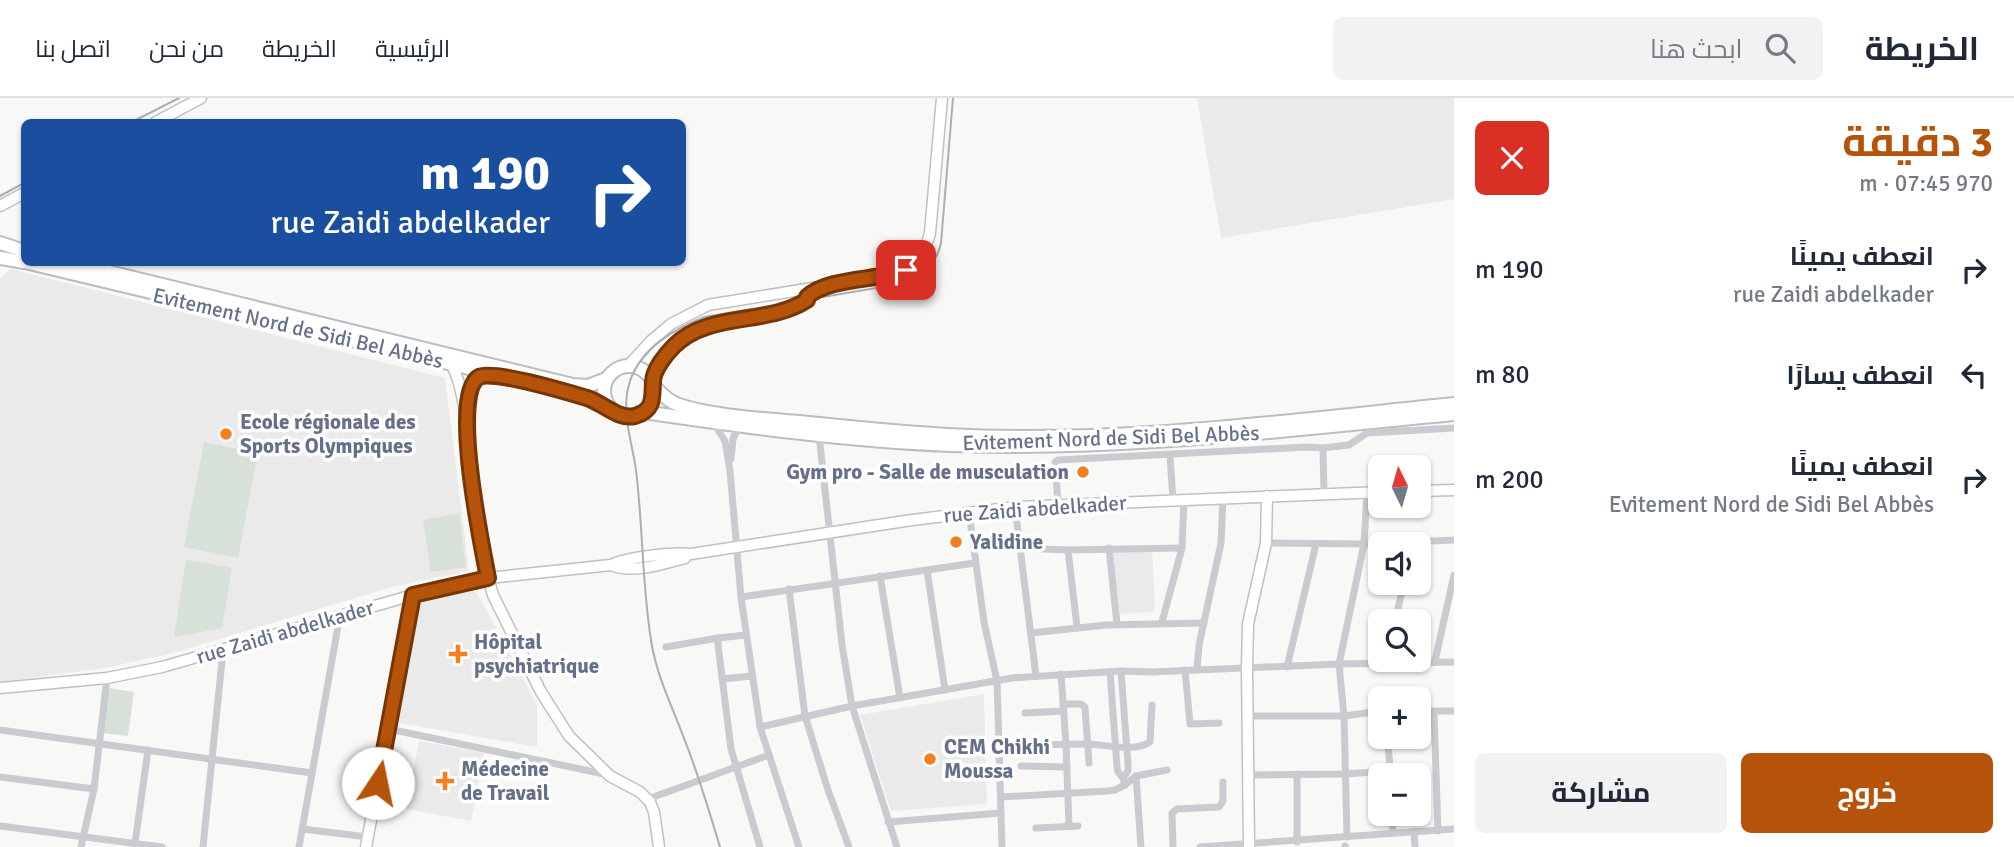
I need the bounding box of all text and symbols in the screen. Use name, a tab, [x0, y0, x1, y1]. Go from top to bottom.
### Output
search box	[1333, 17, 1823, 80]
icon: search	[1761, 29, 1799, 67]
text: الخريطة	[1865, 29, 1979, 70]
text: اتصل بنا	[35, 34, 111, 64]
text: من نحن	[149, 34, 224, 64]
text: الخريطة	[262, 34, 337, 64]
text: الرئيسية	[375, 34, 450, 64]
text: ابحث هنا	[1650, 34, 1743, 66]
text: 3 دقيقة	[1842, 117, 1993, 168]
button: close	[1475, 121, 1549, 195]
text: 190 m	[420, 143, 550, 203]
icon: right	[574, 147, 665, 238]
text: 970 m · 07:45	[1859, 169, 1993, 198]
text: rue Zaidi abdelkader	[270, 203, 550, 242]
pin	[876, 240, 936, 300]
text: انعطف يمينًا	[1790, 241, 1934, 273]
icon: arrive	[887, 251, 925, 289]
icon: right	[1955, 251, 1993, 289]
text: 190 m	[1475, 254, 1544, 286]
text: rue Zaidi abdelkader	[1733, 280, 1934, 309]
street label: Evitement Nord de Sidi Bel Abbès	[150, 282, 446, 374]
icon: left	[1955, 356, 1993, 394]
text: 80 m	[1475, 359, 1530, 391]
text: انعطف يسارًا	[1786, 360, 1934, 392]
place label: Ecole régionale des Sports Olympiques	[240, 409, 416, 459]
street label: Evitement Nord de Sidi Bel Abbès	[962, 420, 1260, 456]
marker: Ecole régionale des Sports Olympiques	[218, 426, 234, 442]
text: انعطف يمينًا	[1790, 451, 1934, 483]
north arrow	[1368, 455, 1432, 518]
map controls	[1368, 455, 1431, 826]
place label: Gym pro - Salle de musculation	[786, 459, 1069, 485]
icon: right	[1955, 461, 1993, 499]
marker: Gym pro - Salle de musculation	[1075, 464, 1091, 480]
text: 200 m	[1475, 464, 1544, 496]
street label: rue Zaidi abdelkader	[943, 490, 1128, 528]
text: Evitement Nord de Sidi Bel Abbès	[1609, 490, 1934, 519]
place label: Yalidine	[969, 529, 1043, 555]
button: sound	[1368, 532, 1431, 595]
marker: Yalidine	[948, 534, 964, 550]
street label: rue Zaidi abdelkader	[193, 594, 377, 670]
button: search	[1368, 609, 1431, 672]
place label: Hôpital psychiatrique	[474, 629, 599, 679]
marker: Hôpital psychiatrique	[448, 644, 468, 664]
button: +	[1368, 686, 1431, 749]
place label: CEM Chikhi Moussa	[944, 734, 1050, 784]
position arrow	[341, 746, 415, 820]
marker: CEM Chikhi Moussa	[922, 751, 938, 767]
button: مشاركة	[1475, 753, 1727, 833]
button: خروج	[1741, 753, 1993, 833]
place label: Médecine de Travail	[461, 756, 550, 806]
button: −	[1368, 763, 1431, 826]
marker: Médecine de Travail	[435, 771, 455, 791]

